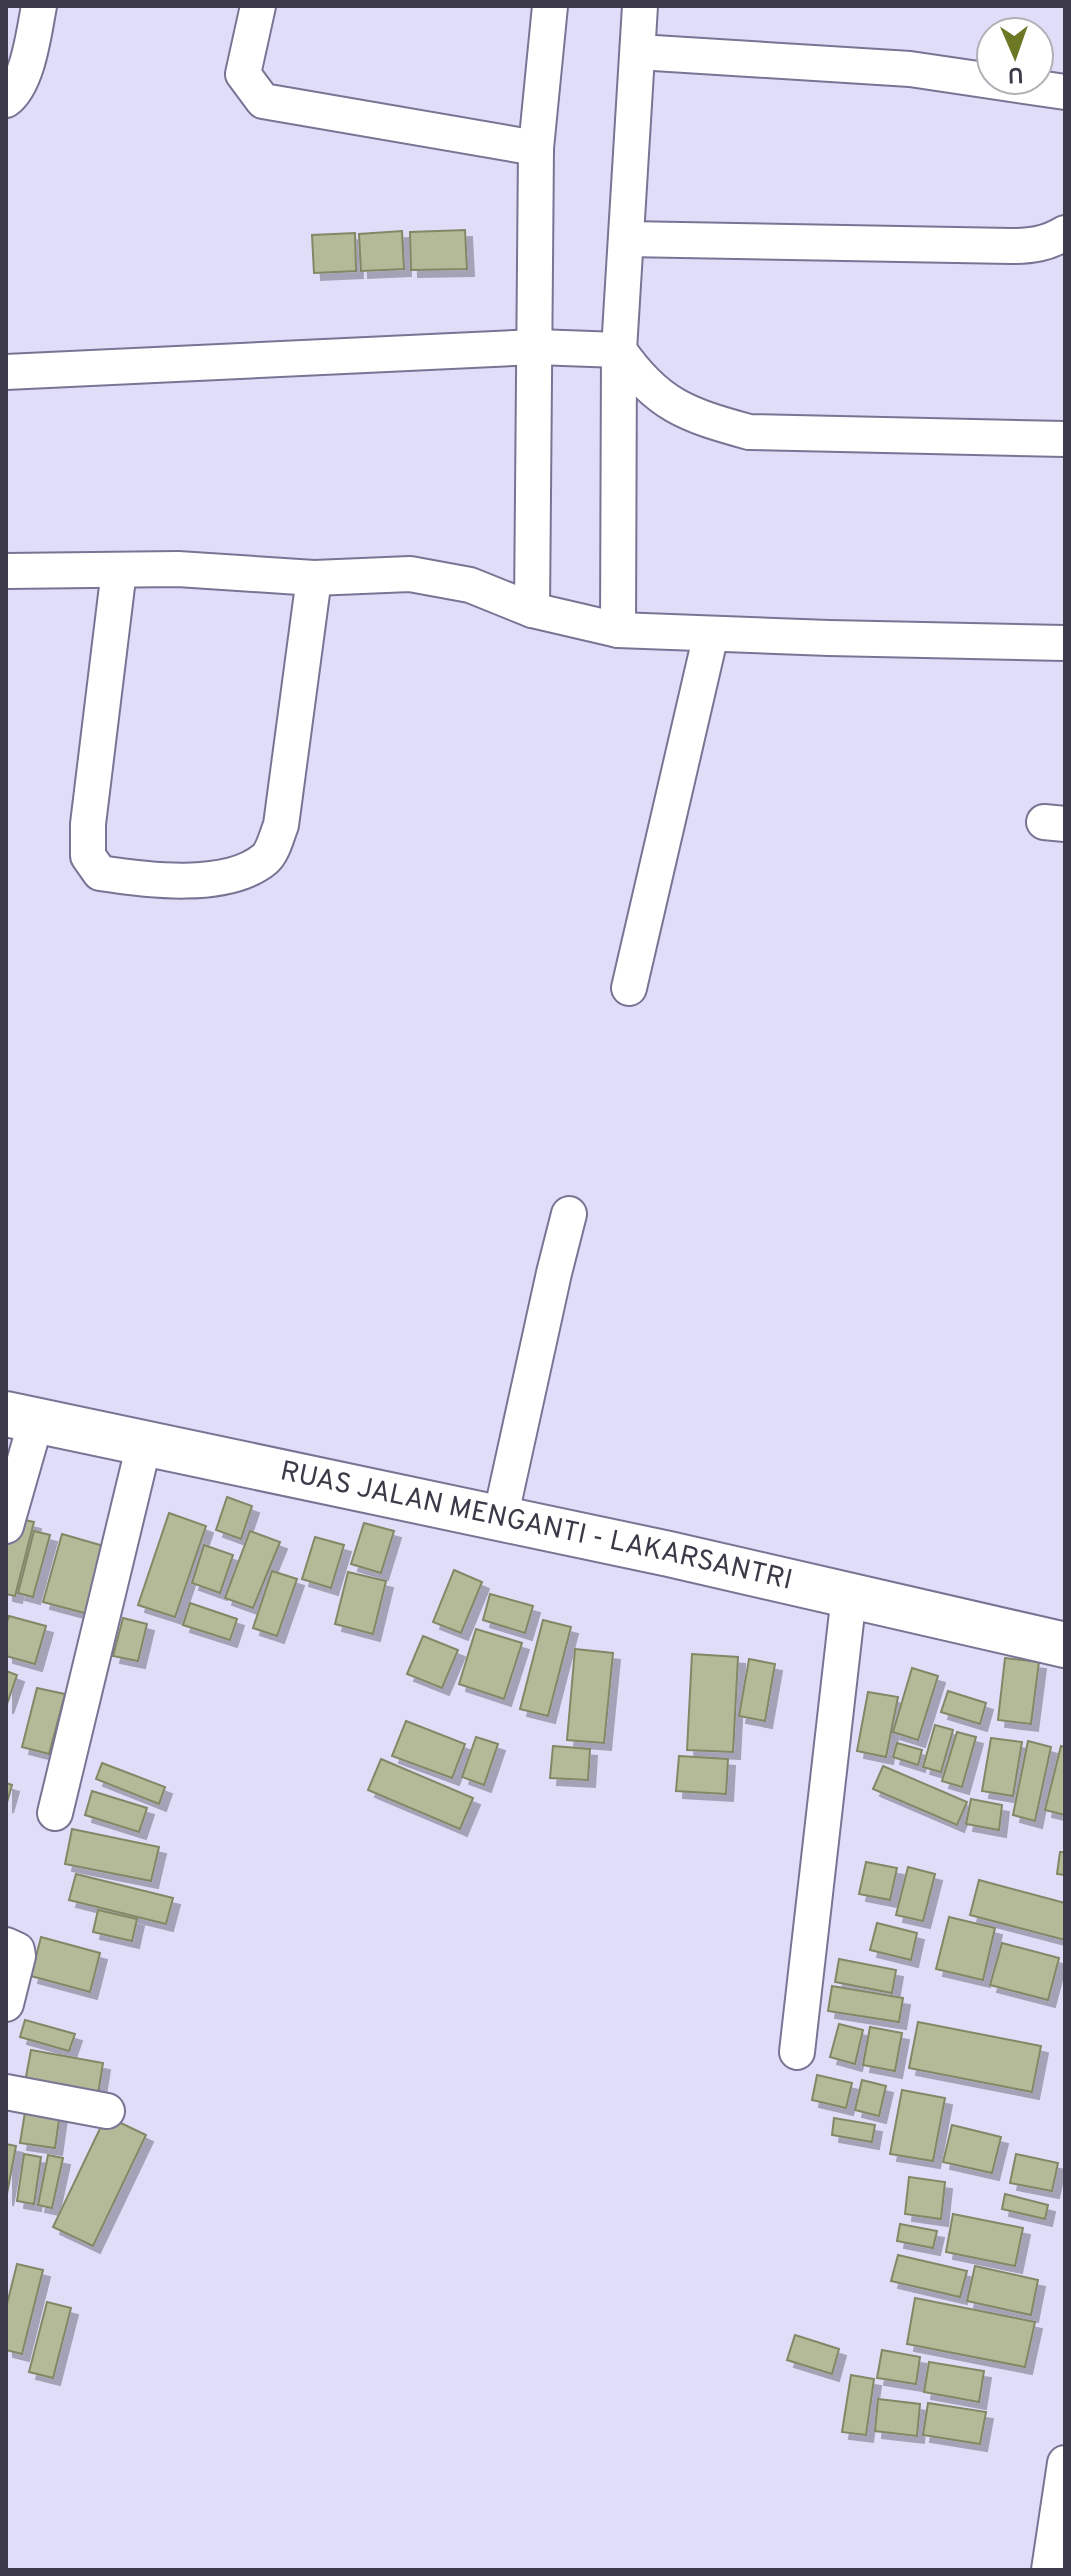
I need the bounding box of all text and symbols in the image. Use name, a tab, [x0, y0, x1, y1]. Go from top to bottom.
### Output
north arrow	[975, 16, 1055, 96]
text: U	[1007, 60, 1024, 87]
street label: RUAS JALAN MENGANTI - LAKARSANTRI	[277, 1454, 796, 1600]

